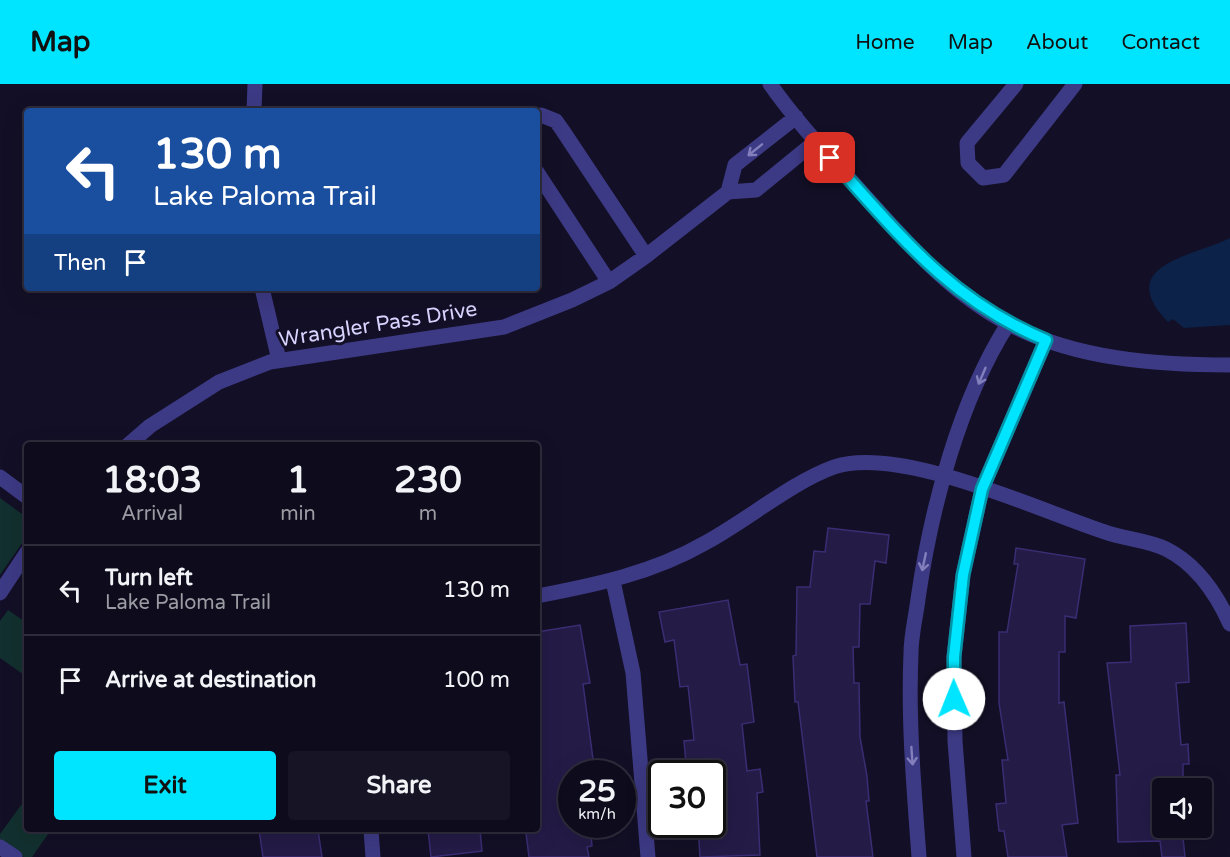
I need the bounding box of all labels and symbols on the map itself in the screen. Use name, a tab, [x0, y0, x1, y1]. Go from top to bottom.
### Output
pin	[804, 132, 855, 183]
one-way arrow	[747, 143, 763, 156]
street label: Wrangler Pass Drive	[277, 296, 479, 353]
one-way arrow	[976, 367, 987, 385]
one-way arrow	[918, 551, 929, 571]
position arrow	[922, 667, 986, 731]
one-way arrow	[906, 745, 917, 765]
speed limit sign: 30	[648, 760, 726, 838]

